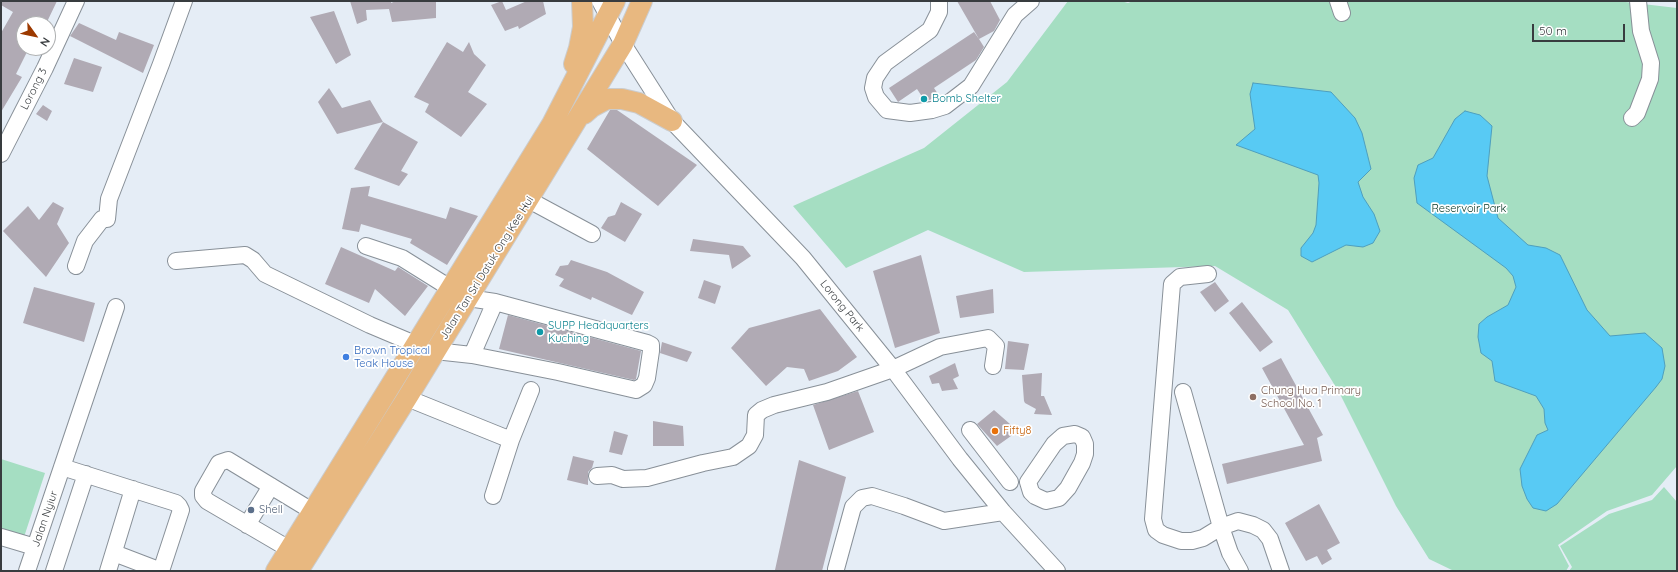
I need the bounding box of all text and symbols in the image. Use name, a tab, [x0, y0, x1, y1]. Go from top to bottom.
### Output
north arrow	[16, 16, 56, 56]
scale bar	[1534, 16, 1627, 42]
text: 50 m	[1539, 23, 1567, 38]
text: N	[37, 35, 53, 49]
street label: Lorong 3	[18, 66, 50, 112]
place label: Bomb Shelter	[932, 92, 1001, 106]
marker: Bomb Shelter	[919, 94, 929, 104]
street label: Jalan Tan Sri Datuk Ong Kee Hui	[437, 194, 537, 342]
park label: Reservoir Park	[1432, 202, 1506, 216]
street label: Lorong Park	[817, 278, 867, 334]
place label: SUPP Headquarters Kuching	[548, 319, 649, 345]
marker: SUPP Headquarters Kuching	[535, 327, 545, 337]
place label: Brown Tropical Teak House	[354, 344, 430, 370]
marker: Brown Tropical Teak House	[341, 352, 351, 362]
place label: Chung Hua Primary School No. 1	[1261, 384, 1361, 410]
marker: Chung Hua Primary School No. 1	[1248, 392, 1258, 402]
place label: Fifty8	[1003, 424, 1031, 438]
marker: Fifty8	[990, 426, 1000, 436]
street label: Jalan Nyiur	[29, 489, 61, 549]
place label: Shell	[259, 503, 283, 517]
marker: Shell	[246, 505, 256, 515]

